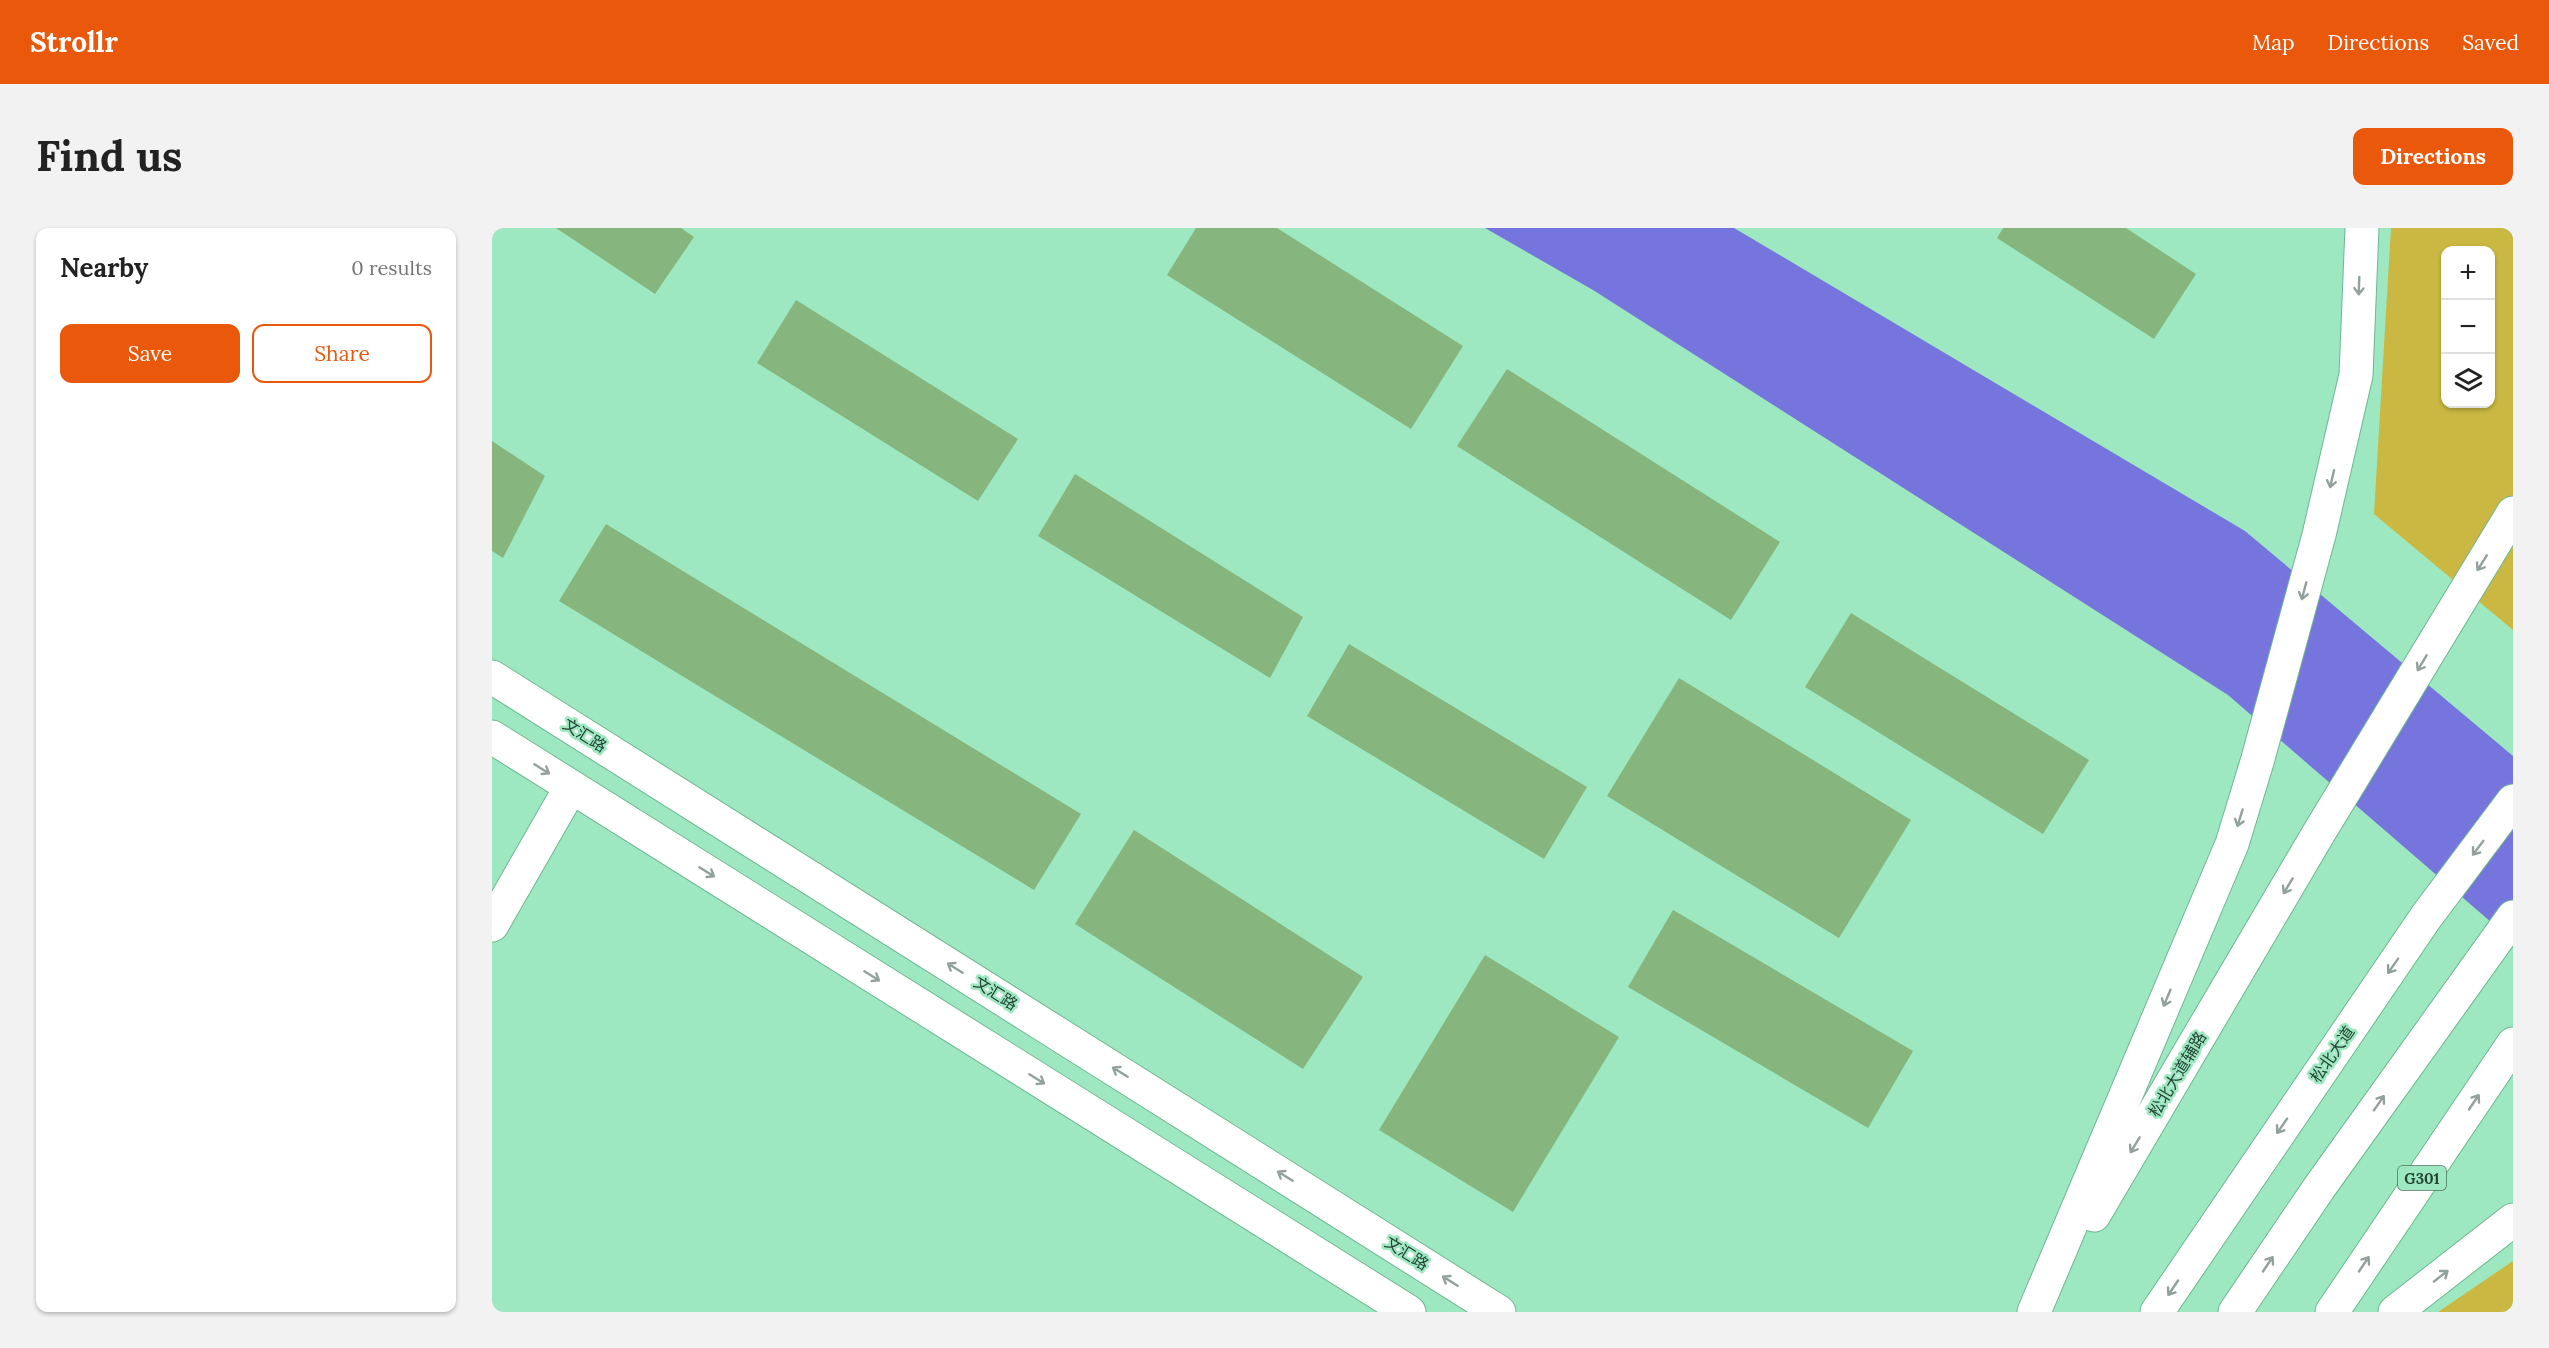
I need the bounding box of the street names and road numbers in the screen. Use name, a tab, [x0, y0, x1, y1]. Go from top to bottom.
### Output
street label: 文汇路	[559, 714, 611, 756]
street label: 文汇路	[970, 972, 1022, 1014]
street label: 松北大道	[2305, 1022, 2359, 1086]
street label: 松北大道辅路	[2144, 1028, 2210, 1120]
road number: G301	[2398, 1166, 2446, 1190]
street label: 文汇路	[1381, 1232, 1433, 1274]

